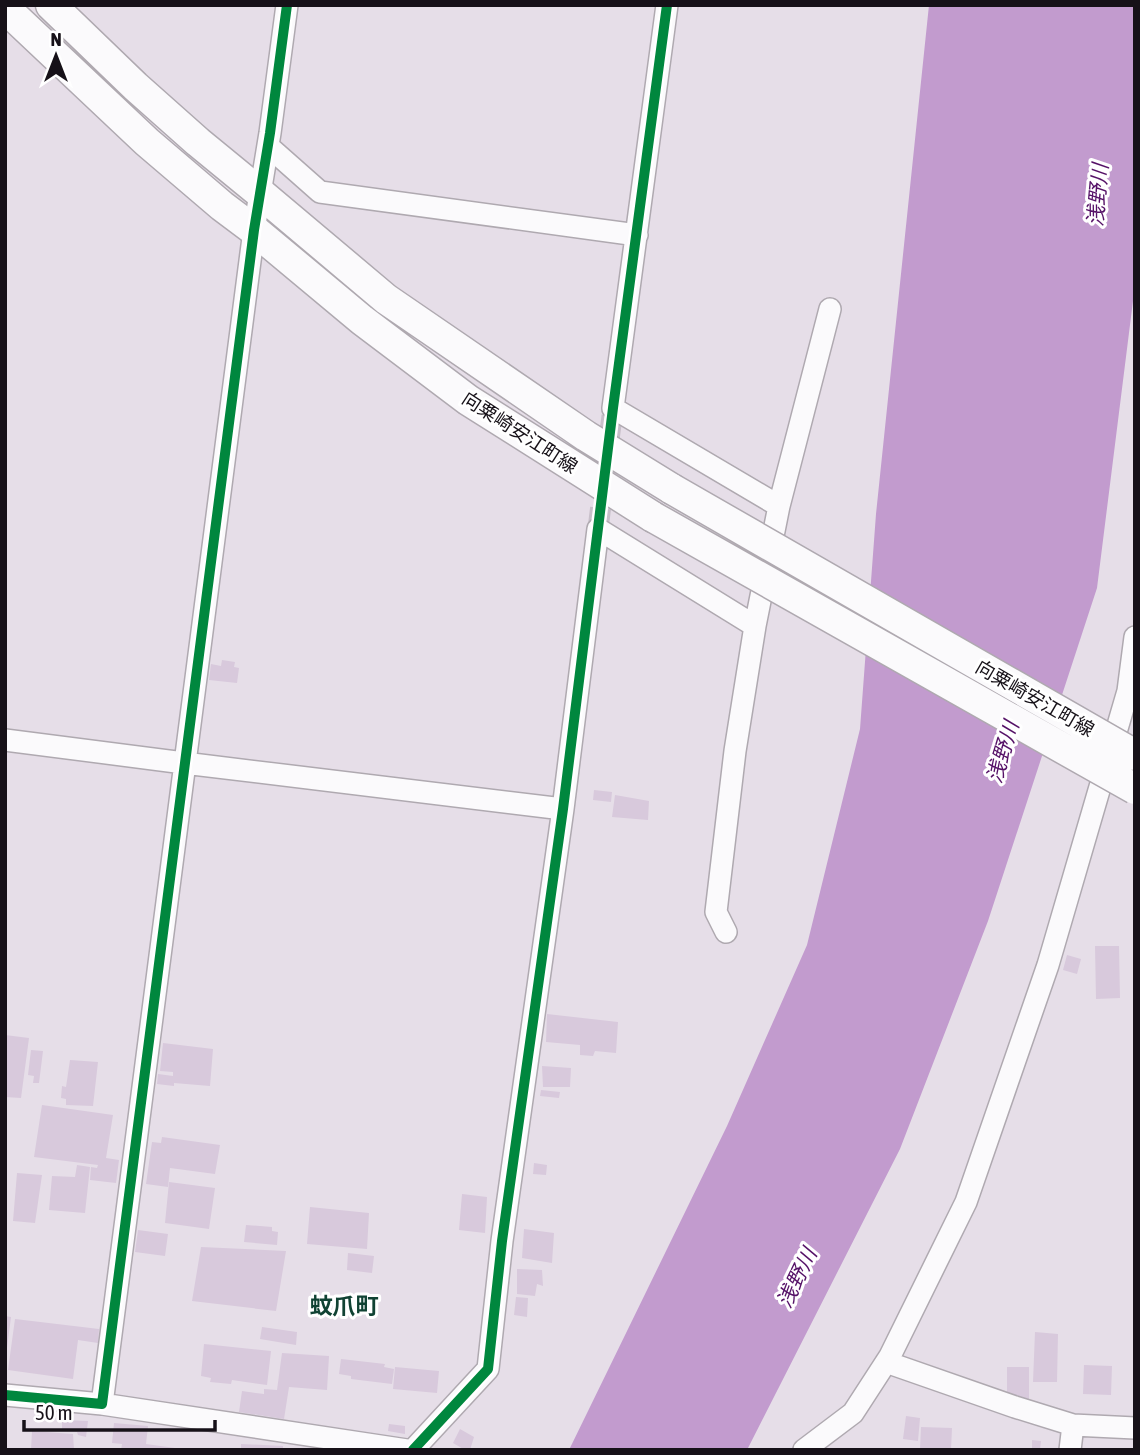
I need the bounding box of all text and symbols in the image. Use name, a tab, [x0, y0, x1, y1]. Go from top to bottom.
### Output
north arrow	[21, 21, 91, 91]
text: N	[50, 28, 62, 50]
water label: 浅野川	[1082, 160, 1112, 227]
street label: 向粟崎安江町線	[458, 387, 582, 477]
street label: 向粟崎安江町線	[972, 655, 1098, 741]
water label: 浅野川	[981, 716, 1023, 785]
water label: 浅野川	[772, 1242, 822, 1311]
district label: 蚊爪町	[310, 1293, 379, 1319]
scale bar	[24, 1388, 215, 1432]
text: 50 m	[35, 1400, 73, 1424]

